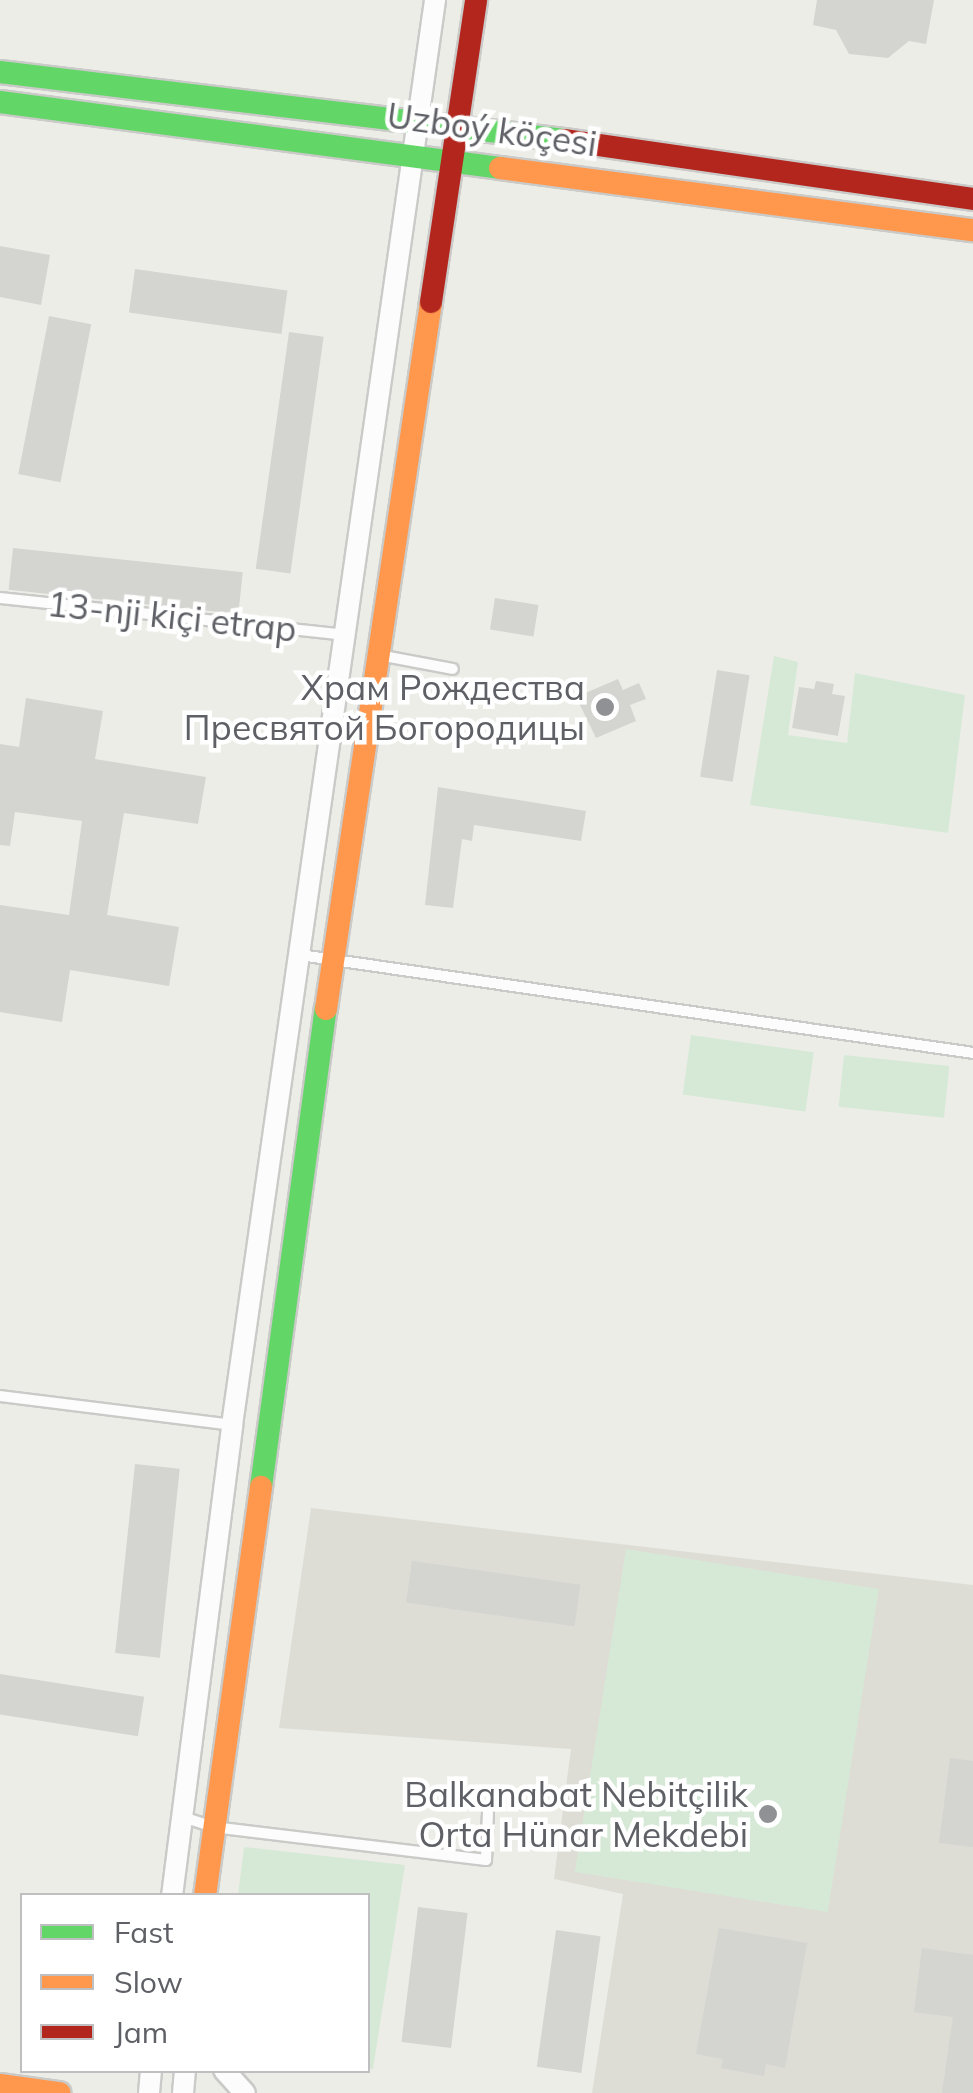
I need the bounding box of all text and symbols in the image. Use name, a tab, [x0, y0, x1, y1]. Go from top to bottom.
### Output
street label: Uzboý köçesi	[384, 93, 600, 165]
street label: 13-nji kiçi etrap	[45, 582, 299, 650]
place label: Храм Рождества Пресвятой Богородицы	[184, 666, 585, 748]
marker: Храм Рождества Пресвятой Богородицы	[594, 696, 616, 718]
place label: Balkanabat Nebitçilik Orta Hünar Mekdebi	[404, 1773, 748, 1855]
marker: Balkanabat Nebitçilik Orta Hünar Mekdebi	[757, 1803, 779, 1825]
legend	[20, 1893, 370, 2073]
text: Fast	[114, 1913, 174, 1951]
text: Slow	[114, 1963, 183, 2001]
text: Jam	[114, 2013, 168, 2051]

